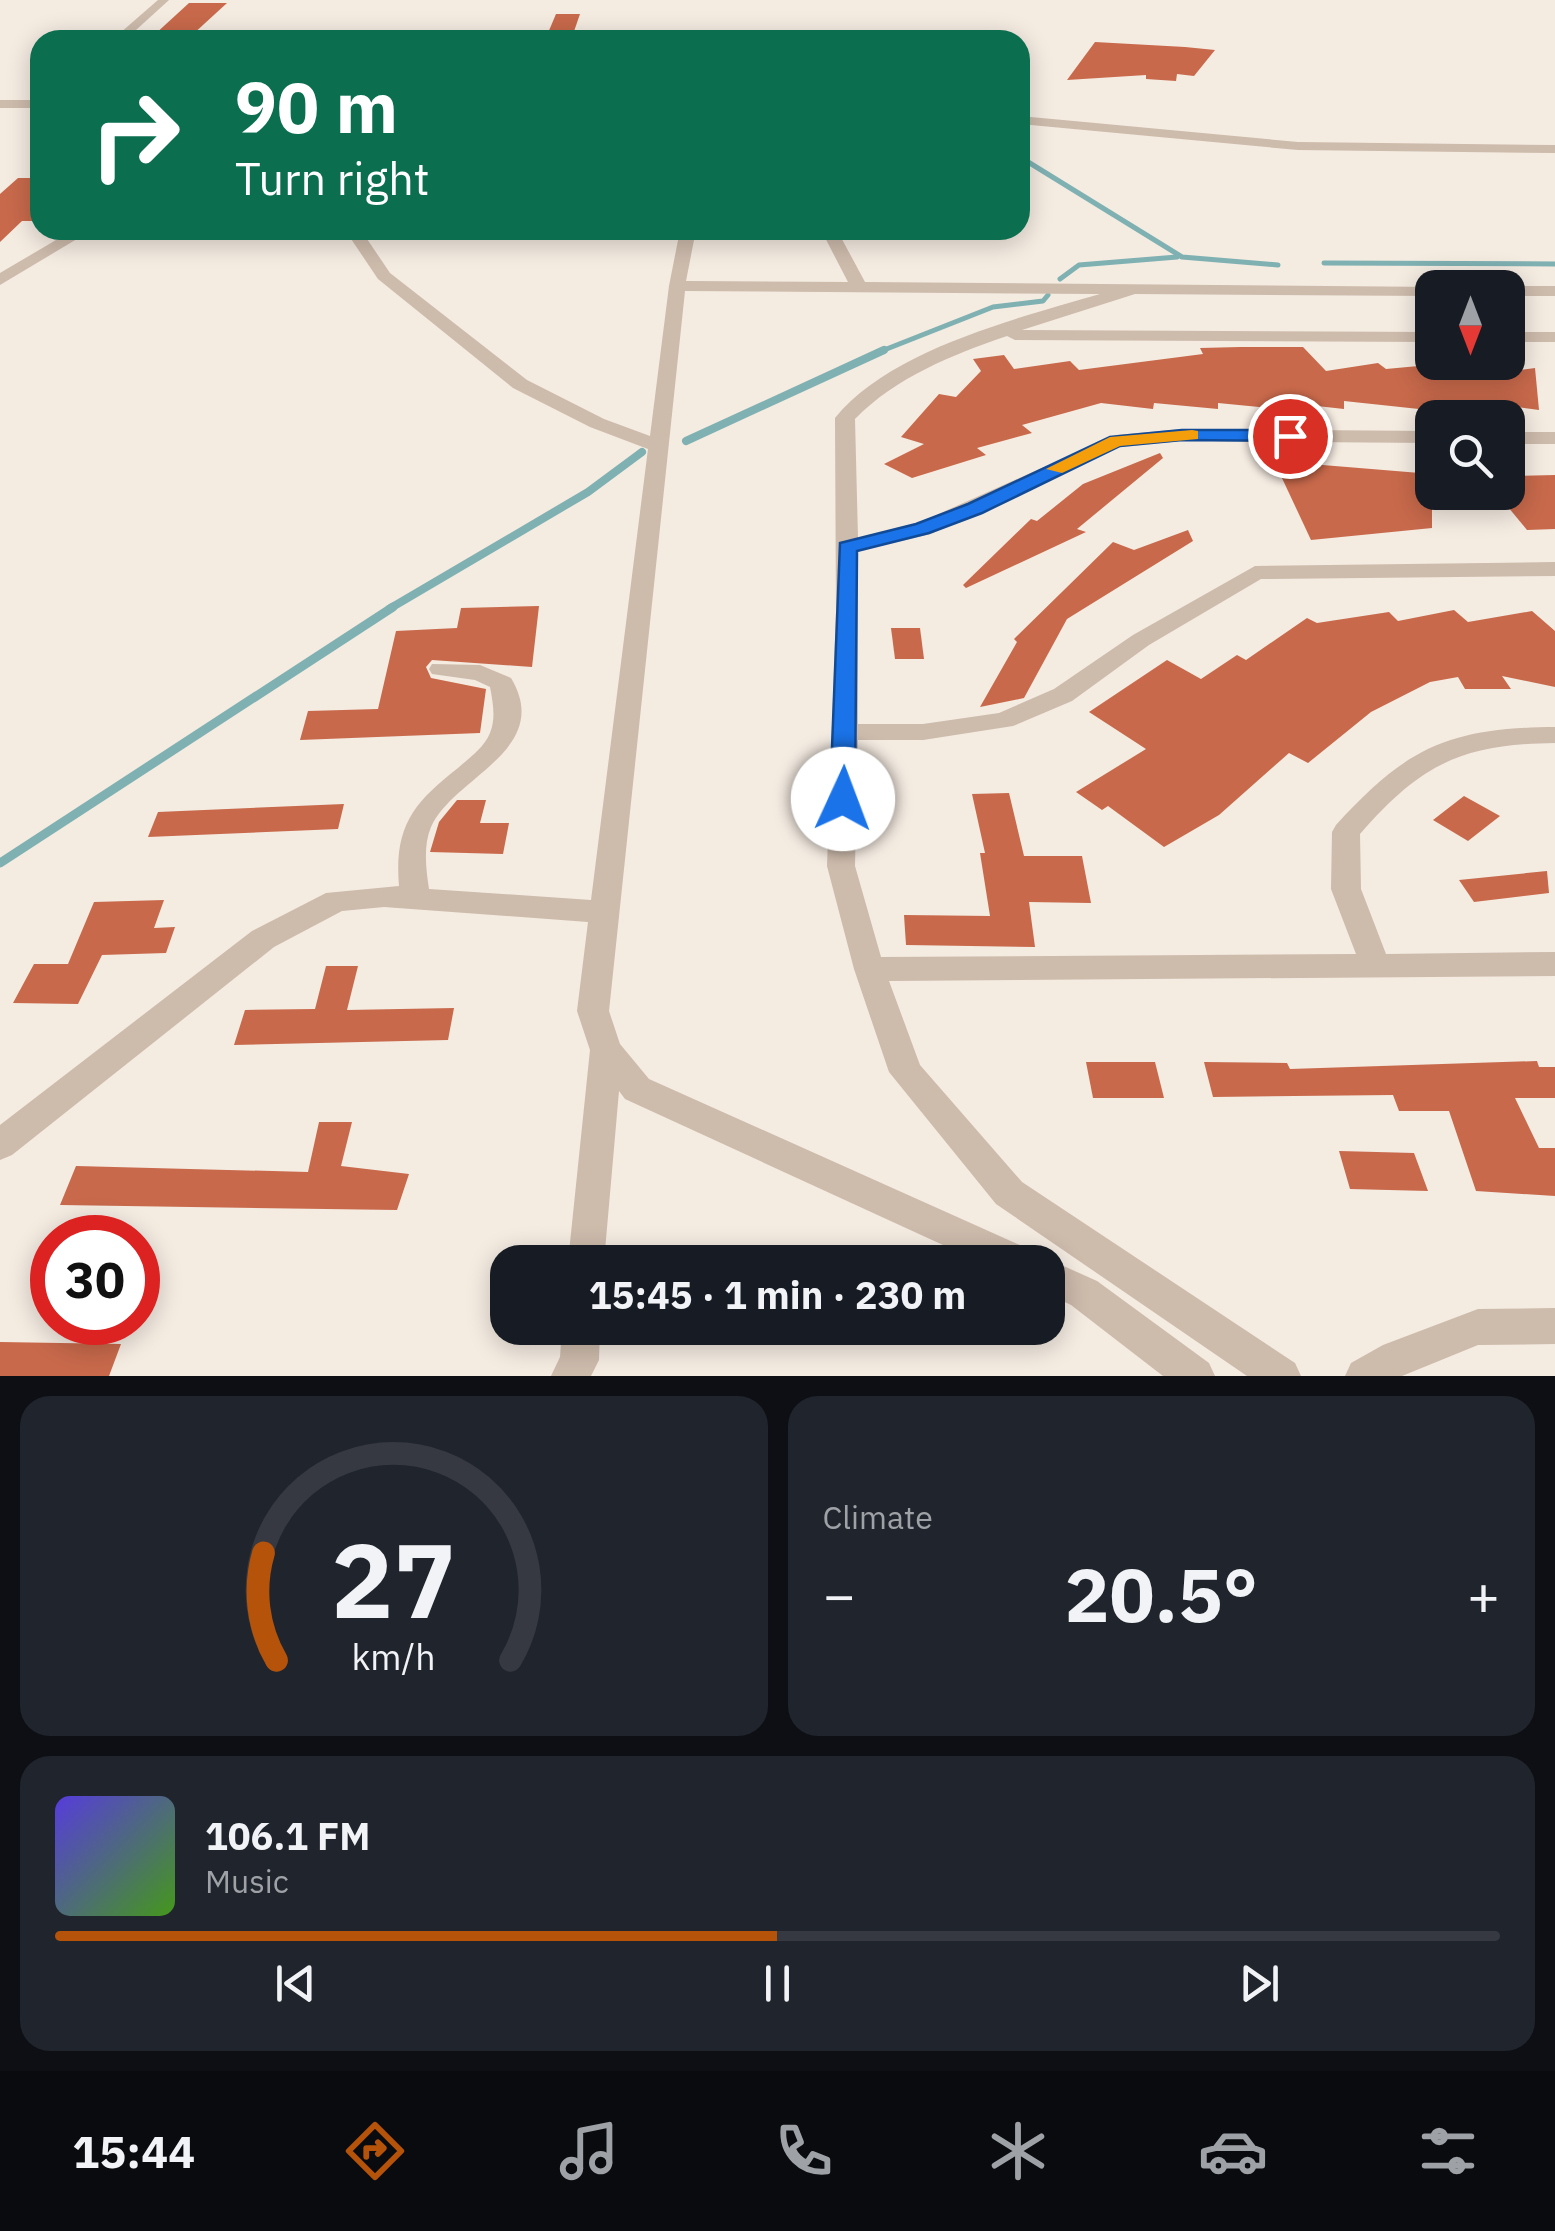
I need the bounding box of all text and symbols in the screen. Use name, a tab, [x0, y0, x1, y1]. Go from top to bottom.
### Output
text: 90 m	[235, 61, 398, 152]
icon: right	[70, 70, 200, 200]
text: Turn right	[235, 149, 430, 207]
north arrow	[1415, 270, 1525, 380]
map controls	[1415, 270, 1525, 510]
pin	[1248, 394, 1333, 479]
button: search	[1415, 400, 1525, 510]
icon: arrive	[1263, 409, 1318, 464]
position arrow	[791, 747, 895, 851]
speed limit sign: 30	[30, 1215, 160, 1345]
text: 15:45 · 1 min · 230 m	[589, 1270, 966, 1319]
text: Climate	[823, 1496, 933, 1538]
text: 27	[331, 1511, 456, 1647]
text: 20.5°	[1064, 1545, 1258, 1643]
text: −	[823, 1559, 856, 1630]
text: +	[1467, 1559, 1500, 1630]
text: km/h	[352, 1633, 436, 1680]
text: 106.1 FM	[205, 1811, 370, 1860]
text: Music	[205, 1860, 289, 1902]
icon: previous	[268, 1956, 323, 2011]
icon: pause	[750, 1956, 805, 2011]
icon: next	[1232, 1956, 1287, 2011]
icon: directions	[340, 2116, 410, 2186]
icon: music	[554, 2116, 624, 2186]
icon: phone	[769, 2116, 839, 2186]
icon: climate	[983, 2116, 1053, 2186]
icon: car	[1198, 2116, 1268, 2186]
icon: filters	[1413, 2116, 1483, 2186]
text: 15:44	[72, 2122, 195, 2180]

